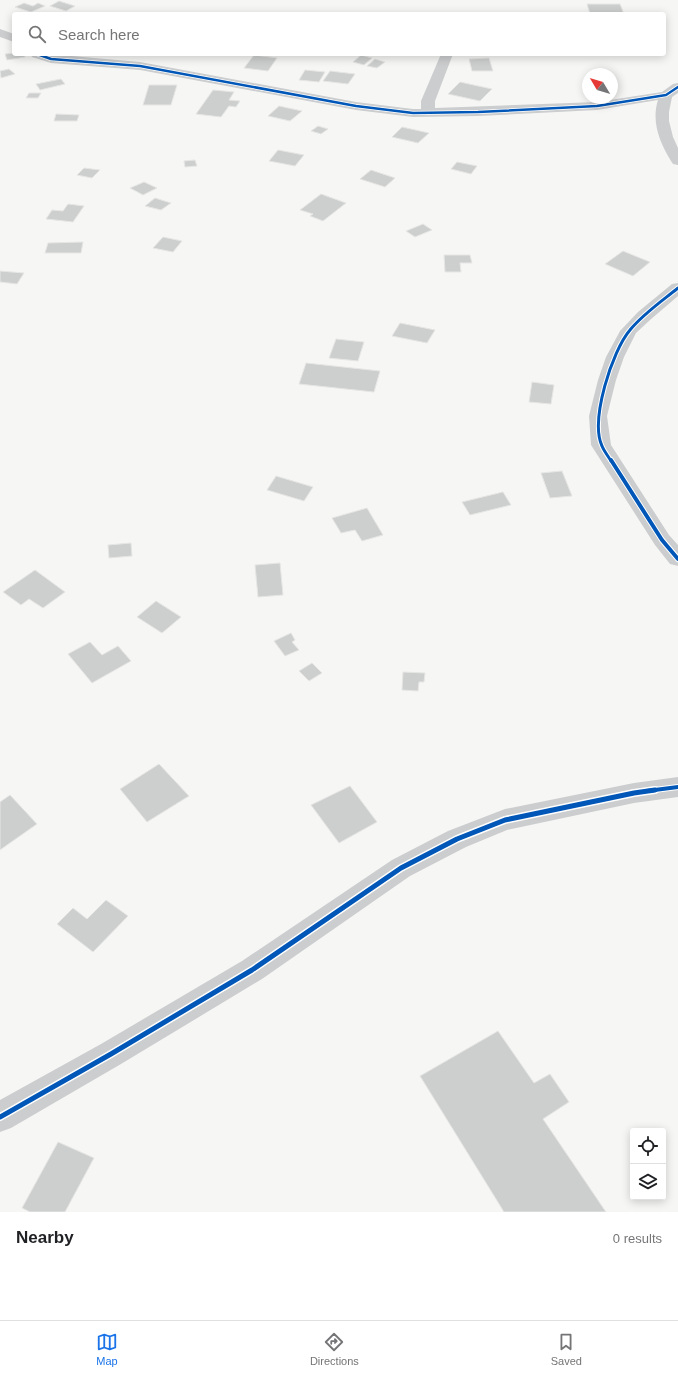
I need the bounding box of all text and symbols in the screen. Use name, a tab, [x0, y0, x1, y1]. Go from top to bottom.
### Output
search box	[12, 12, 666, 56]
icon: search	[26, 23, 48, 45]
text: Search here	[58, 26, 140, 43]
north arrow	[582, 68, 618, 104]
map controls	[630, 1128, 666, 1200]
button: locate	[630, 1128, 666, 1164]
button: layers	[630, 1164, 666, 1200]
text: Nearby	[16, 1228, 74, 1247]
text: 0 results	[613, 1231, 662, 1246]
tab: Map	[96, 1331, 118, 1367]
tab: Directions	[310, 1331, 359, 1367]
tab: Saved	[551, 1331, 582, 1367]

